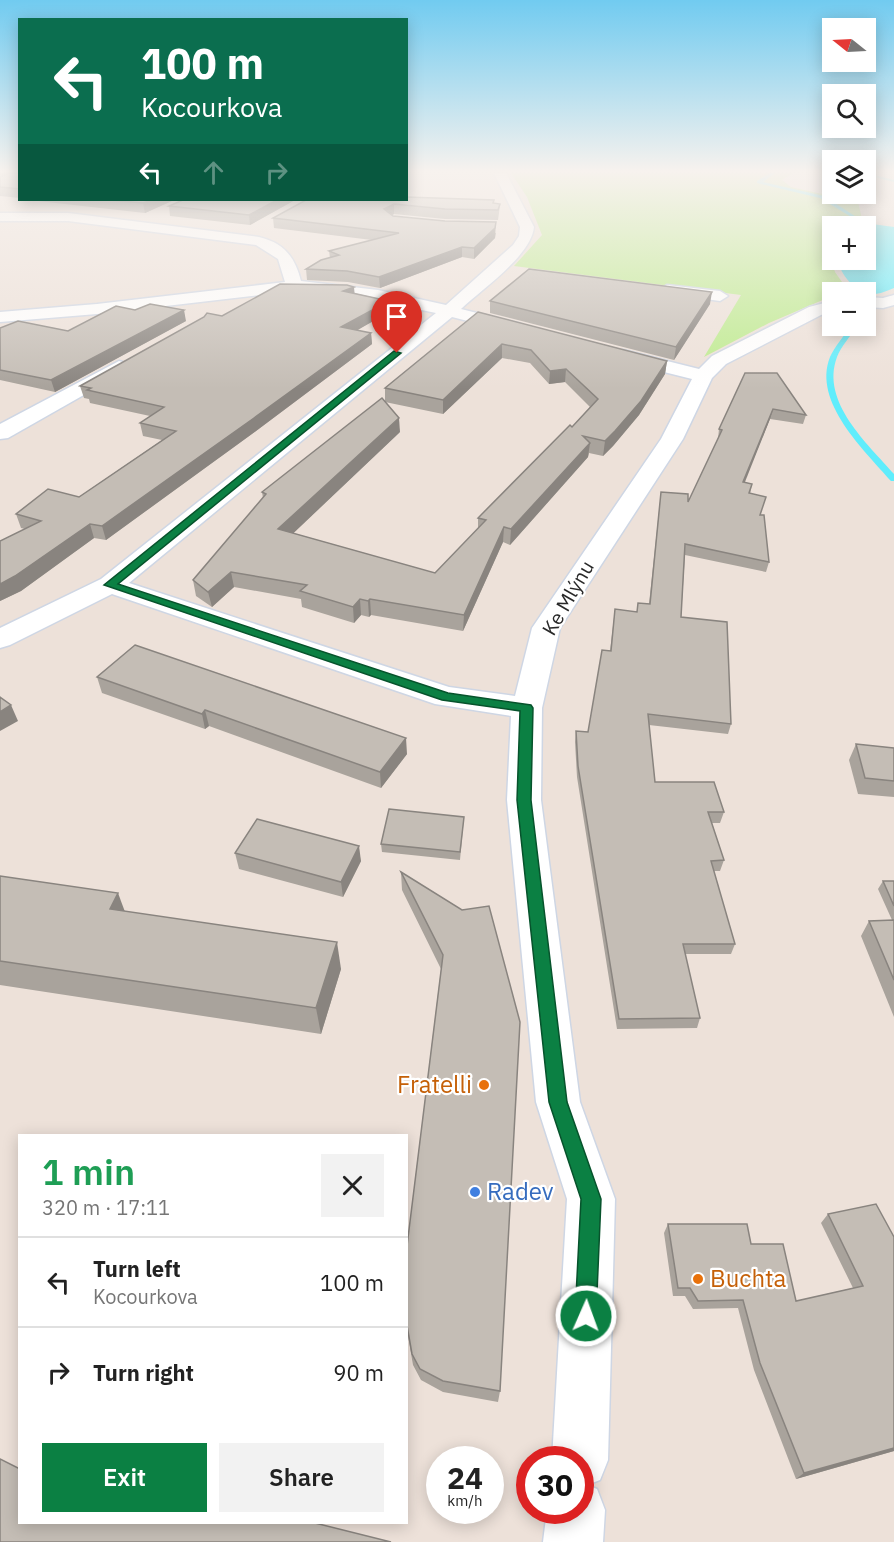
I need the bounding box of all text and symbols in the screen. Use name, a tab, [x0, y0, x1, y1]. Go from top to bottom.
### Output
north arrow	[822, 18, 876, 72]
map controls	[822, 18, 876, 336]
text: 100 m	[141, 36, 264, 91]
icon: left	[42, 42, 120, 120]
button: search	[822, 84, 876, 138]
text: Kocourkova	[141, 89, 282, 124]
button: layers	[822, 150, 876, 204]
icon: left	[134, 156, 167, 189]
icon: ahead	[197, 156, 230, 189]
icon: right	[260, 156, 293, 189]
button: +	[822, 216, 876, 270]
button: −	[822, 282, 876, 336]
pin	[371, 291, 422, 353]
icon: arrive	[380, 300, 413, 333]
street label: Ke Mlýnu	[535, 555, 600, 640]
place label: Fratelli	[397, 1068, 472, 1100]
marker: Fratelli	[477, 1078, 491, 1092]
text: 1 min	[42, 1148, 135, 1195]
button: close	[321, 1154, 384, 1217]
place label: Radev	[487, 1175, 554, 1207]
marker: Radev	[468, 1185, 482, 1199]
text: 320 m · 17:11	[42, 1194, 170, 1221]
text: Turn left	[93, 1254, 181, 1283]
place label: Buchta	[710, 1262, 786, 1294]
icon: left	[42, 1266, 75, 1299]
text: 100 m	[320, 1268, 384, 1297]
marker: Buchta	[691, 1272, 705, 1286]
text: Kocourkova	[93, 1283, 198, 1310]
position arrow	[554, 1284, 618, 1348]
icon: right	[42, 1356, 75, 1389]
text: Turn right	[93, 1358, 194, 1387]
text: 90 m	[333, 1358, 384, 1387]
button: Exit	[42, 1443, 207, 1512]
button: Share	[219, 1443, 384, 1512]
speed limit sign: 30	[516, 1446, 594, 1524]
text: 24	[447, 1458, 483, 1497]
text: km/h	[447, 1491, 483, 1510]

